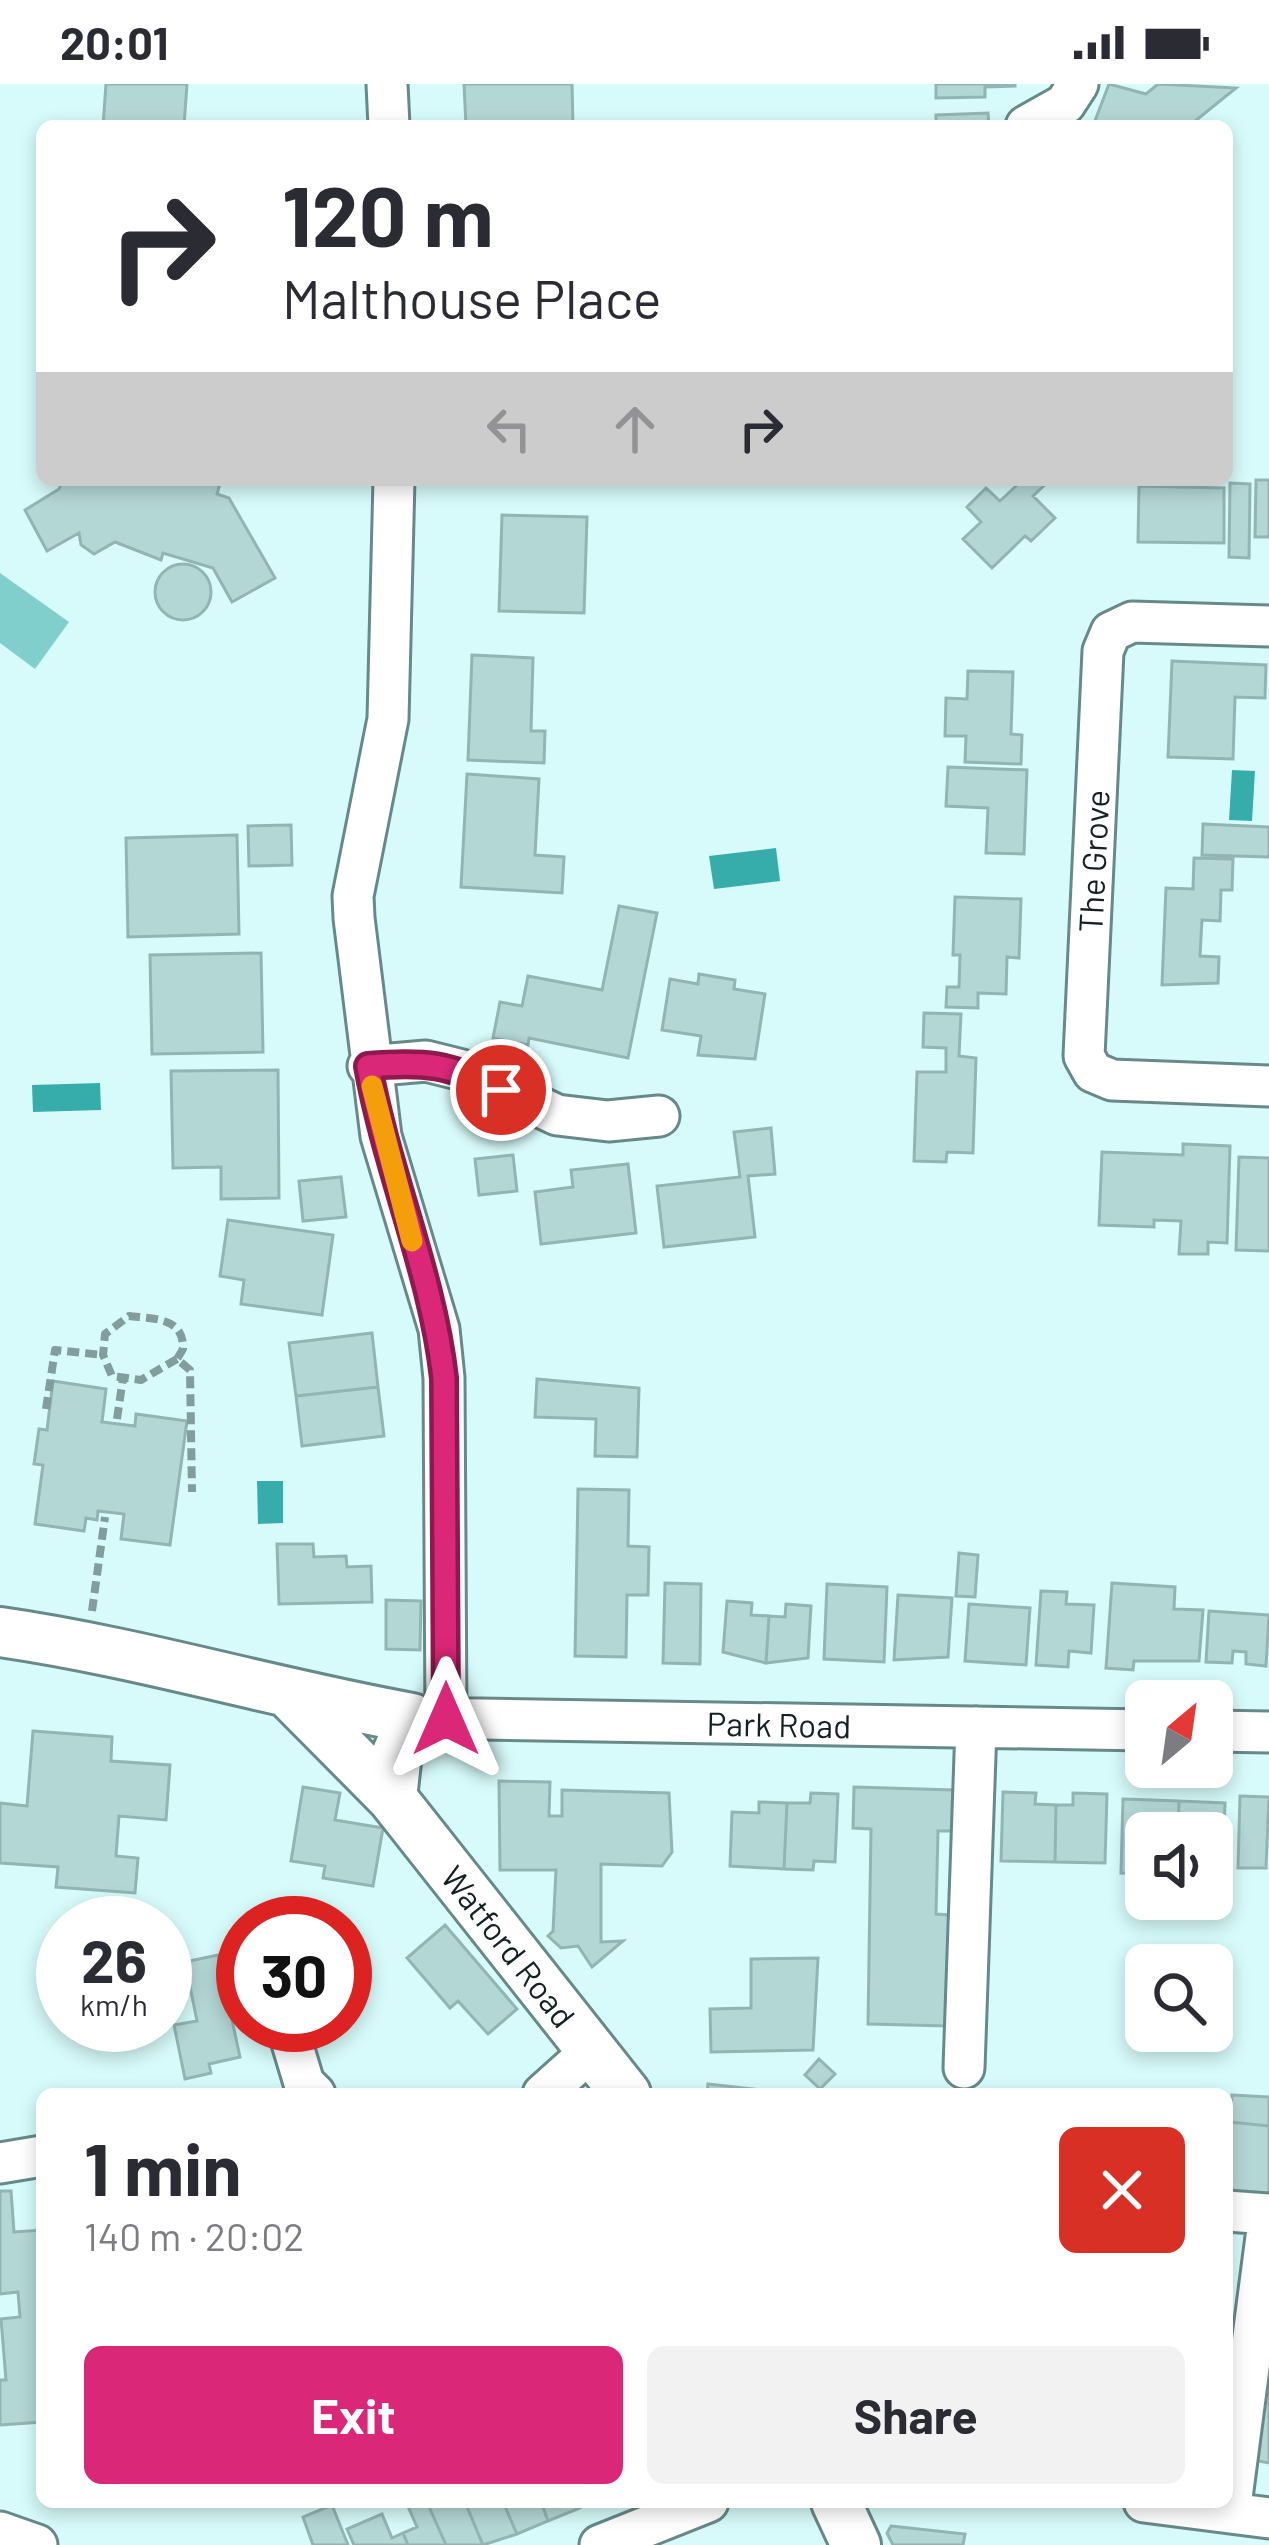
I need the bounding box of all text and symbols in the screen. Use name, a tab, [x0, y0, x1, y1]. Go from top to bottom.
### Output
text: 20:01	[60, 15, 168, 69]
text: 120 m	[282, 163, 494, 264]
icon: right	[84, 168, 240, 324]
text: Malthouse Place	[282, 265, 662, 330]
icon: left	[476, 396, 542, 462]
icon: ahead	[602, 396, 668, 462]
icon: right	[728, 396, 794, 462]
street label: The Grove	[1069, 789, 1117, 933]
pin	[450, 1039, 552, 1141]
icon: arrive	[468, 1057, 534, 1123]
position arrow	[383, 1656, 509, 1782]
north arrow	[1125, 1680, 1233, 1788]
map controls	[1125, 1680, 1233, 2052]
street label: Park Road	[706, 1703, 852, 1745]
button: sound	[1125, 1812, 1233, 1920]
street label: Watford Road	[434, 1857, 584, 2035]
speed limit sign: 30	[216, 1896, 372, 2052]
text: 26	[81, 1923, 147, 1995]
button: search	[1125, 1944, 1233, 2052]
text: km/h	[80, 1986, 148, 2022]
text: 1 min	[84, 2124, 242, 2210]
button: close	[1059, 2127, 1185, 2253]
text: 140 m · 20:02	[84, 2212, 304, 2259]
button: Exit	[84, 2346, 623, 2484]
button: Share	[647, 2346, 1185, 2484]

